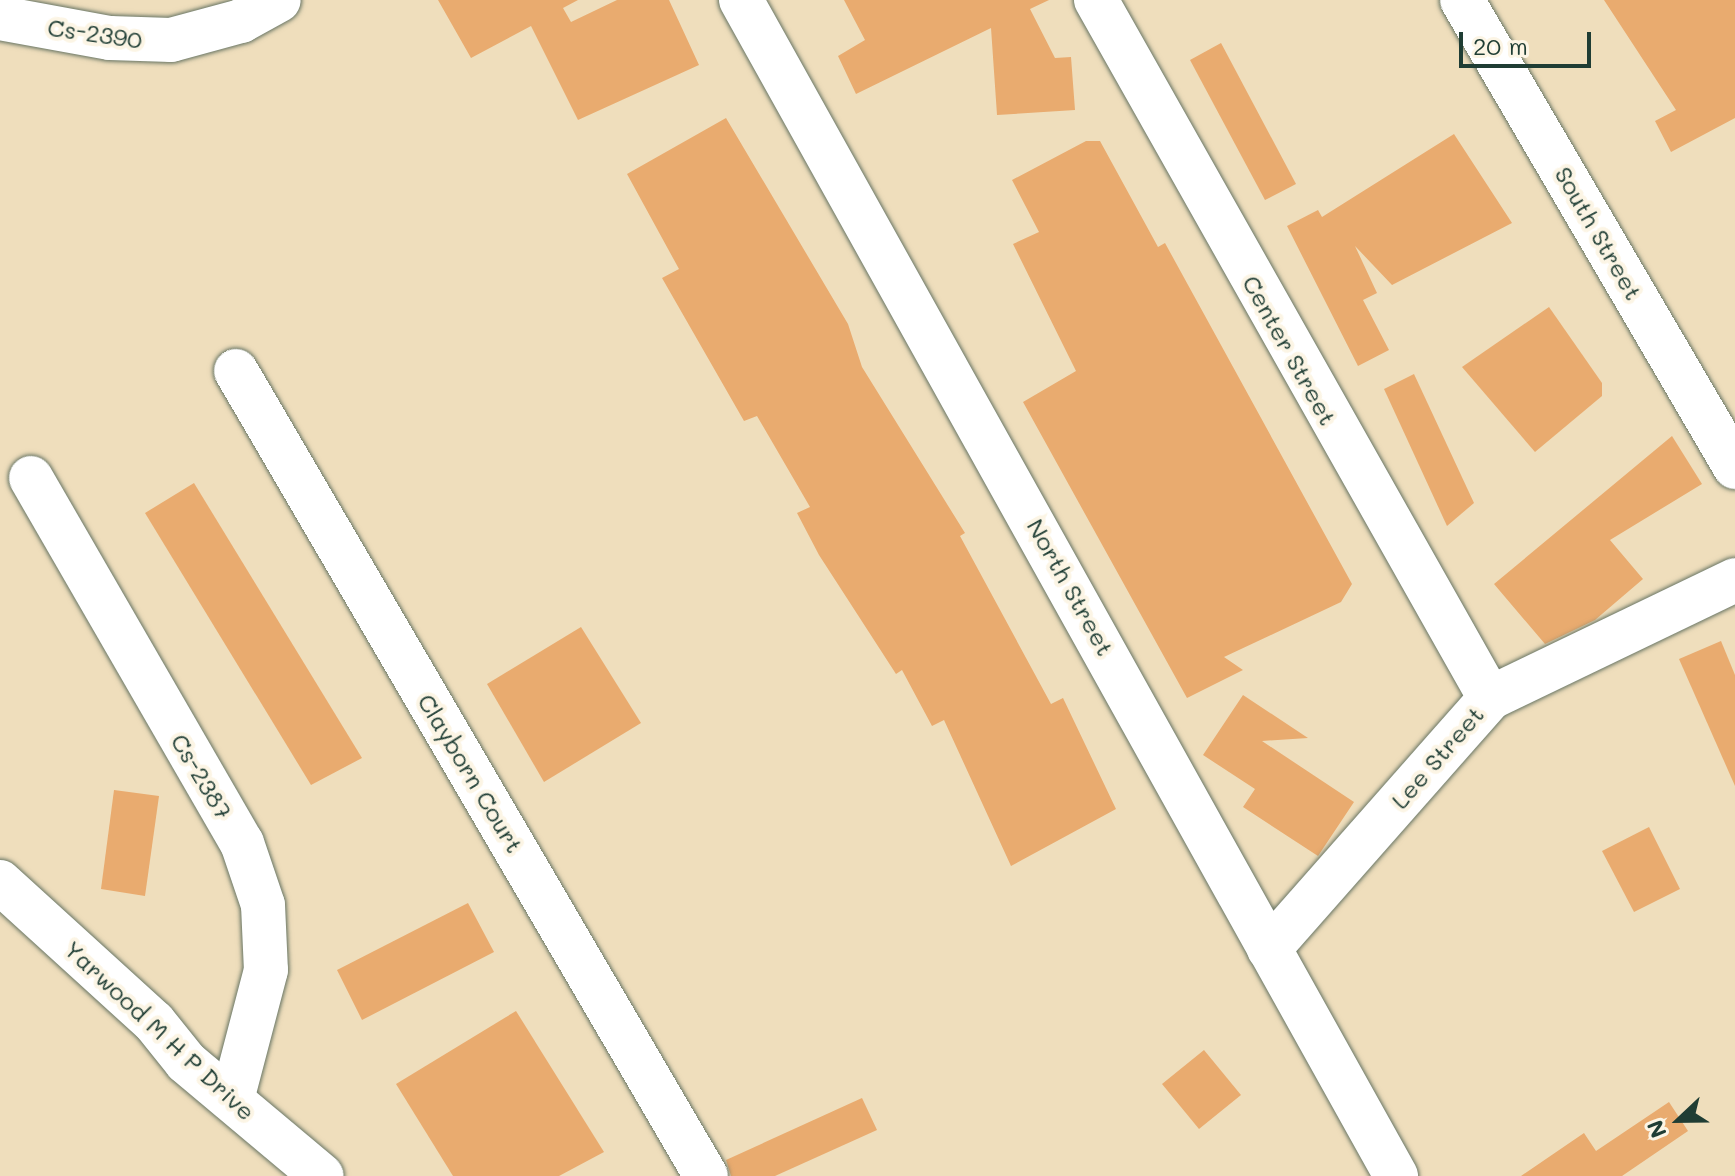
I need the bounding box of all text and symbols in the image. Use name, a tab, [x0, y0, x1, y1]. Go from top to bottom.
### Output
street label: Cs-2390	[46, 12, 144, 54]
scale bar	[1463, 16, 1595, 66]
text: 20 m	[1473, 30, 1528, 61]
street label: South Street	[1549, 161, 1649, 305]
street label: Center Street	[1237, 270, 1343, 430]
street label: North Street	[1022, 513, 1120, 661]
street label: Clayborn Court	[412, 688, 530, 858]
street label: Lee Street	[1385, 700, 1489, 814]
street label: Cs-2387	[165, 728, 239, 824]
street label: Yarwood M H P Drive	[59, 934, 261, 1126]
north arrow	[1639, 1080, 1719, 1160]
text: N	[1640, 1116, 1673, 1142]

